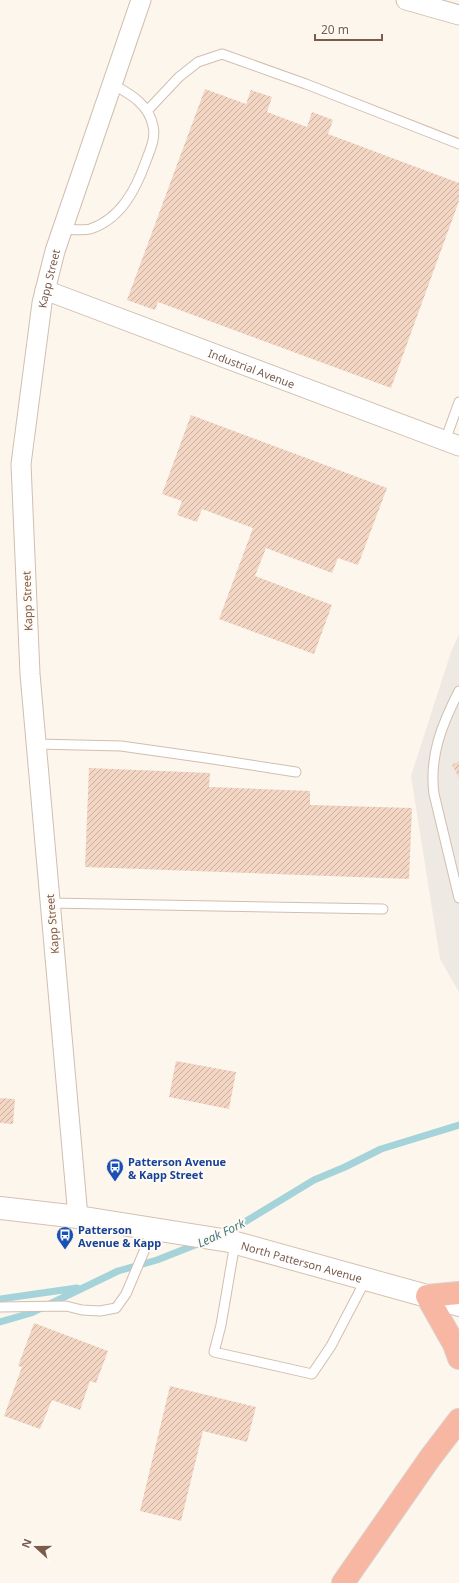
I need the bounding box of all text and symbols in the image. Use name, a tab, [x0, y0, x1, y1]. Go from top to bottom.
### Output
scale bar	[315, 16, 382, 42]
text: 20 m	[321, 21, 349, 38]
street label: Kapp Street	[34, 247, 63, 309]
street label: Industrial Avenue	[206, 345, 297, 391]
street label: Kapp Street	[18, 571, 36, 631]
street label: Kapp Street	[42, 893, 62, 955]
place label: Patterson Avenue & Kapp Street	[128, 1154, 227, 1182]
bus stop icon: Patterson Avenue & Kapp Street	[105, 1157, 125, 1182]
water label: Leak Fork	[194, 1214, 249, 1251]
place label: Patterson Avenue & Kapp	[78, 1222, 161, 1250]
bus stop icon: Patterson Avenue & Kapp	[55, 1225, 75, 1250]
street label: North Patterson Avenue	[240, 1237, 364, 1285]
north arrow	[16, 1527, 56, 1567]
text: N	[18, 1536, 35, 1550]

